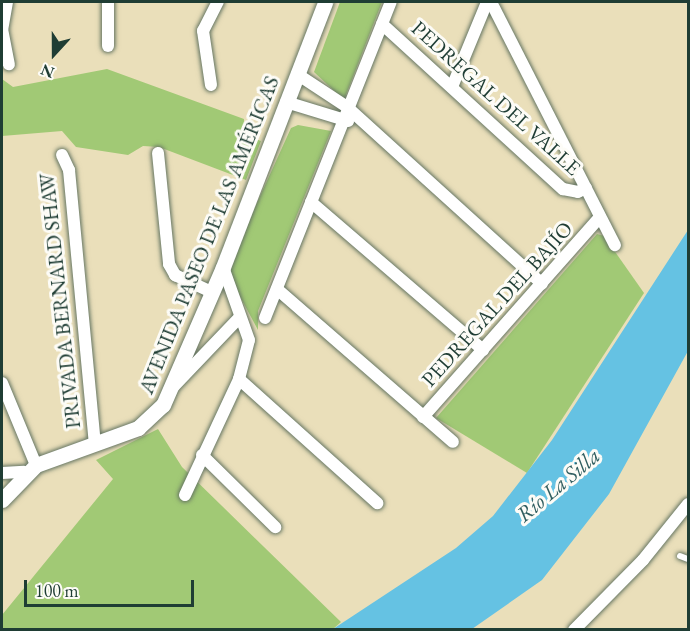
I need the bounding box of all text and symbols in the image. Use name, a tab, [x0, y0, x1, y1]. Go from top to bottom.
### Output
street label: PEDREGAL DEL VALLE	[406, 15, 586, 181]
north arrow	[24, 24, 84, 84]
text: N	[38, 59, 57, 83]
street label: AVENIDA PASEO DE LAS AMÉRICAS	[134, 72, 284, 398]
street label: PRIVADA BERNARD SHAW	[34, 172, 86, 430]
street label: PEDREGAL DEL BAJÍO	[416, 216, 578, 392]
water label: Río La Silla	[511, 442, 605, 528]
scale bar	[27, 568, 196, 606]
text: 100 m	[35, 579, 79, 602]

